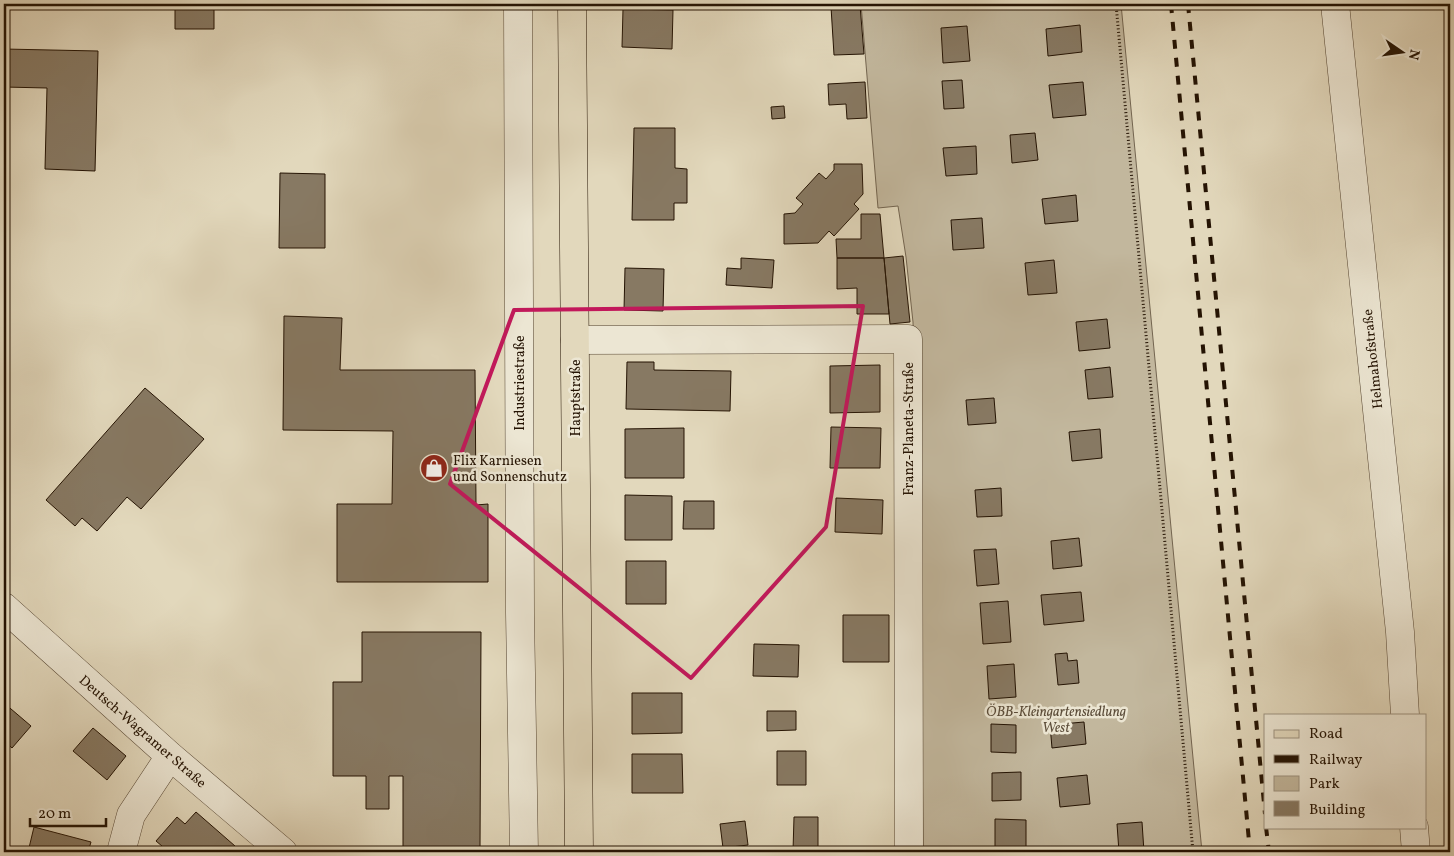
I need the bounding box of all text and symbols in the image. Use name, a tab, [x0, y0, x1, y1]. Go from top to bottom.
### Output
north arrow	[1376, 28, 1426, 78]
text: N	[1403, 47, 1424, 62]
street label: Helmahofstraße	[1359, 308, 1388, 410]
street label: Industriestraße	[511, 335, 530, 431]
street label: Hauptstraße	[567, 359, 586, 437]
street label: Franz-Planeta-Straße	[900, 362, 919, 496]
place label: Flix Karniesen und Sonnenschutz	[453, 452, 567, 487]
shop icon: Flix Karniesen und Sonnenschutz	[419, 453, 449, 483]
street label: Deutsch-Wagramer Straße	[74, 671, 210, 793]
park label: ÖBB-Kleingartensiedlung West	[986, 703, 1126, 738]
legend	[1264, 714, 1426, 828]
text: Road	[1309, 724, 1343, 745]
text: Railway	[1309, 750, 1362, 771]
text: Park	[1309, 774, 1340, 795]
scale bar	[30, 796, 106, 828]
text: Building	[1309, 800, 1366, 821]
text: 20 m	[38, 804, 71, 825]

